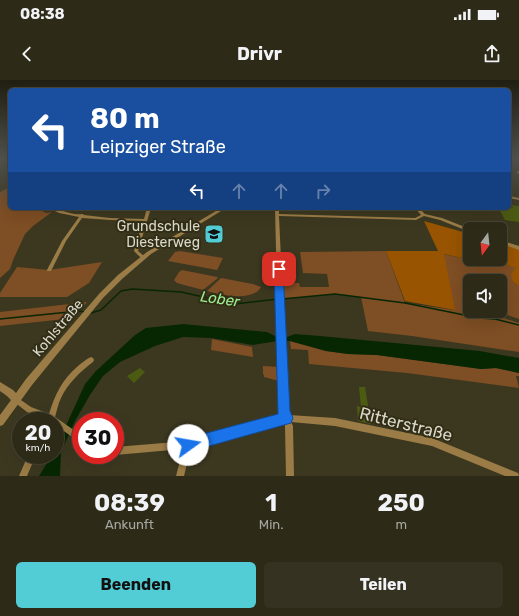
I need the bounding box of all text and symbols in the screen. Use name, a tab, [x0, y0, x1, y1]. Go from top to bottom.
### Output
text: 08:38	[20, 5, 65, 23]
icon: back	[16, 43, 38, 65]
text: Drivr	[237, 43, 282, 65]
icon: share	[481, 43, 503, 65]
text: 80 m	[90, 102, 160, 135]
icon: left	[24, 104, 76, 156]
text: Leipziger Straße	[90, 136, 226, 158]
icon: left	[186, 180, 208, 202]
icon: ahead	[228, 180, 250, 202]
icon: ahead	[270, 180, 292, 202]
icon: right	[312, 180, 334, 202]
place label: Grundschule Diesterweg	[117, 218, 200, 251]
north arrow	[463, 222, 507, 266]
map controls	[463, 222, 507, 318]
school or university icon: Grundschule Diesterweg	[203, 223, 225, 245]
pin	[262, 252, 296, 286]
icon: arrive	[268, 258, 290, 280]
button: sound	[463, 274, 507, 318]
water label: Lober	[199, 287, 242, 311]
street label: Kohlstraße	[29, 296, 87, 360]
street label: Ritterstraße	[357, 403, 455, 445]
speed limit sign: 30	[72, 412, 124, 464]
text: 20	[25, 421, 51, 445]
position arrow	[167, 424, 209, 466]
text: km/h	[26, 442, 50, 454]
text: 08:39	[94, 489, 165, 517]
text: 1	[265, 489, 277, 517]
text: 250	[378, 489, 425, 517]
text: Ankunft	[105, 517, 154, 532]
text: Min.	[259, 517, 283, 532]
text: m	[395, 517, 407, 532]
button: Beenden	[16, 562, 256, 608]
button: Teilen	[264, 562, 503, 608]

